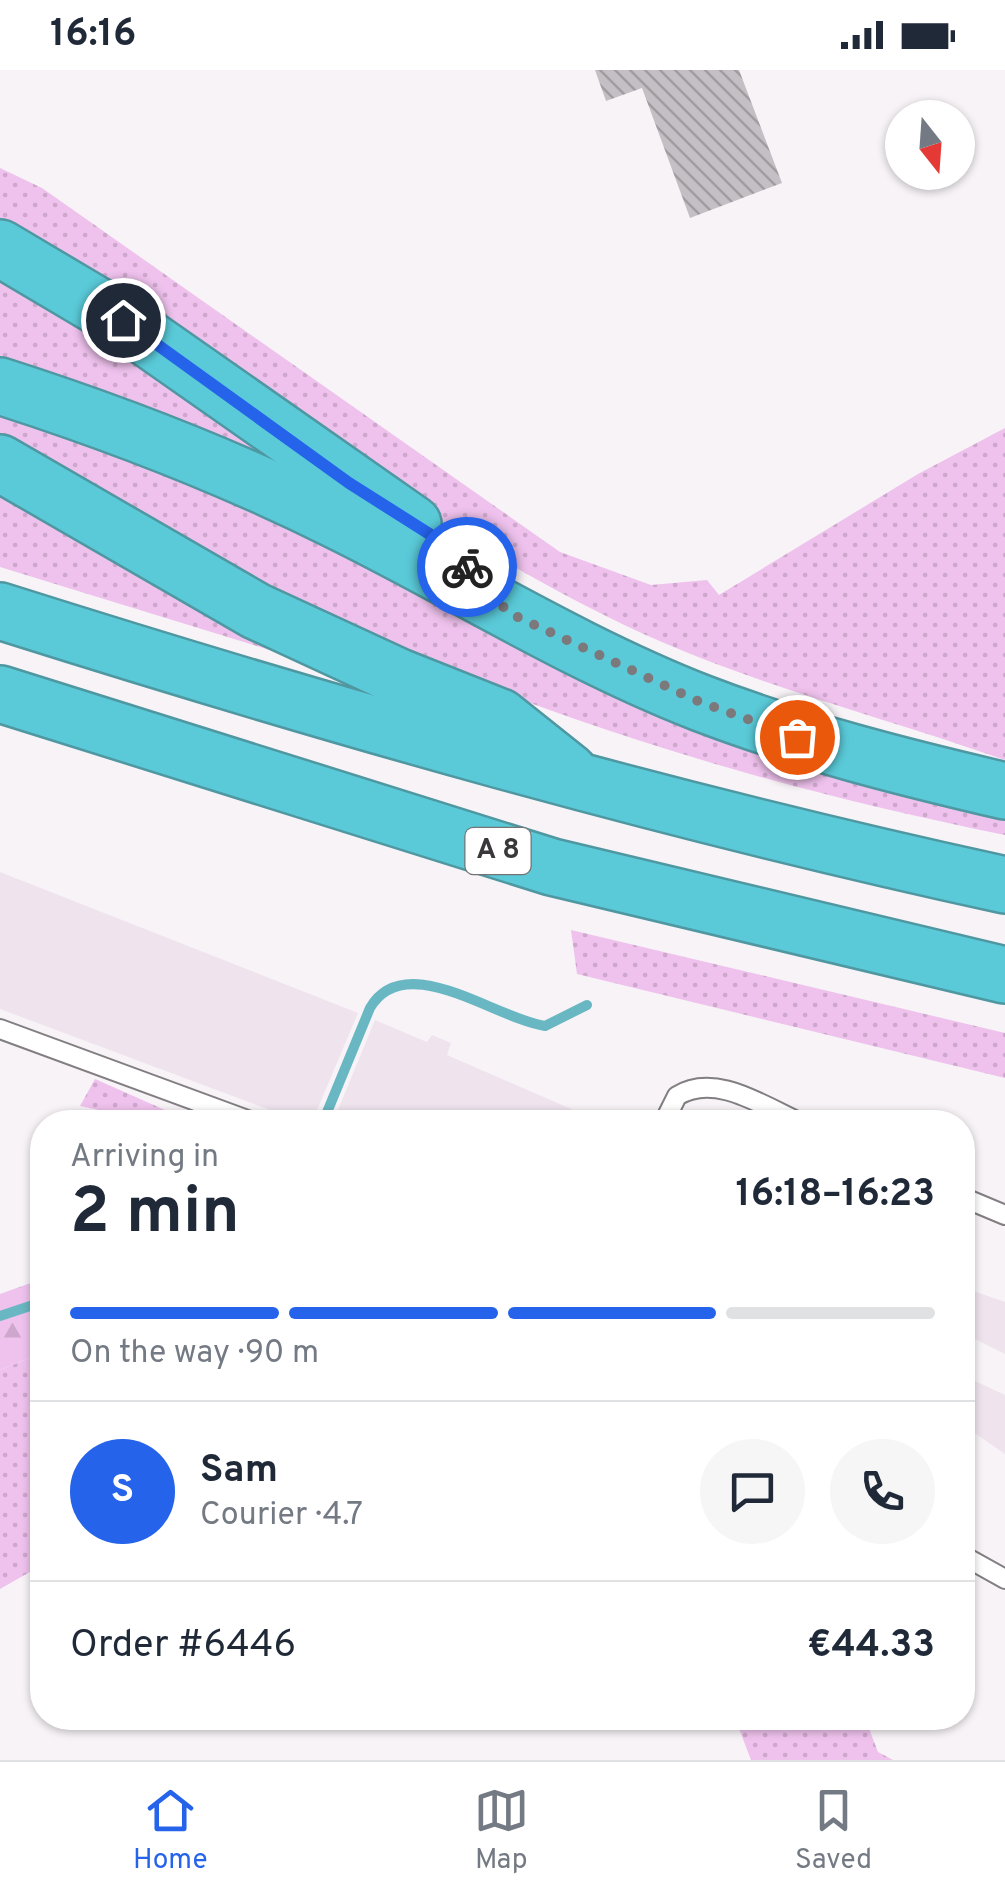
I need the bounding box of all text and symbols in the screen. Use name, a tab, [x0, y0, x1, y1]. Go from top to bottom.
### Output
text: 16:16	[50, 11, 136, 60]
north arrow	[885, 100, 975, 190]
map controls	[885, 100, 975, 190]
pin	[81, 278, 166, 363]
icon: home	[96, 293, 151, 348]
courier	[417, 517, 517, 617]
icon: bike	[440, 540, 495, 595]
pin	[755, 695, 840, 780]
icon: bag	[770, 710, 825, 765]
road number: A 8	[466, 828, 530, 874]
text: Arriving in	[70, 1138, 219, 1178]
text: 16:18–16:23	[735, 1171, 935, 1220]
text: 2 min	[70, 1174, 240, 1256]
text: On the way · 90 m	[70, 1334, 319, 1374]
button: chat	[700, 1439, 805, 1544]
button: phone	[830, 1439, 935, 1544]
text: Sam	[200, 1447, 278, 1496]
text: S	[111, 1467, 134, 1516]
text: Courier · 4.7	[200, 1496, 363, 1536]
text: Order #6446	[70, 1622, 296, 1671]
text: €44.33	[807, 1622, 935, 1671]
tab: Home	[133, 1783, 207, 1879]
tab: Map	[474, 1783, 529, 1879]
tab: Saved	[795, 1783, 872, 1879]

